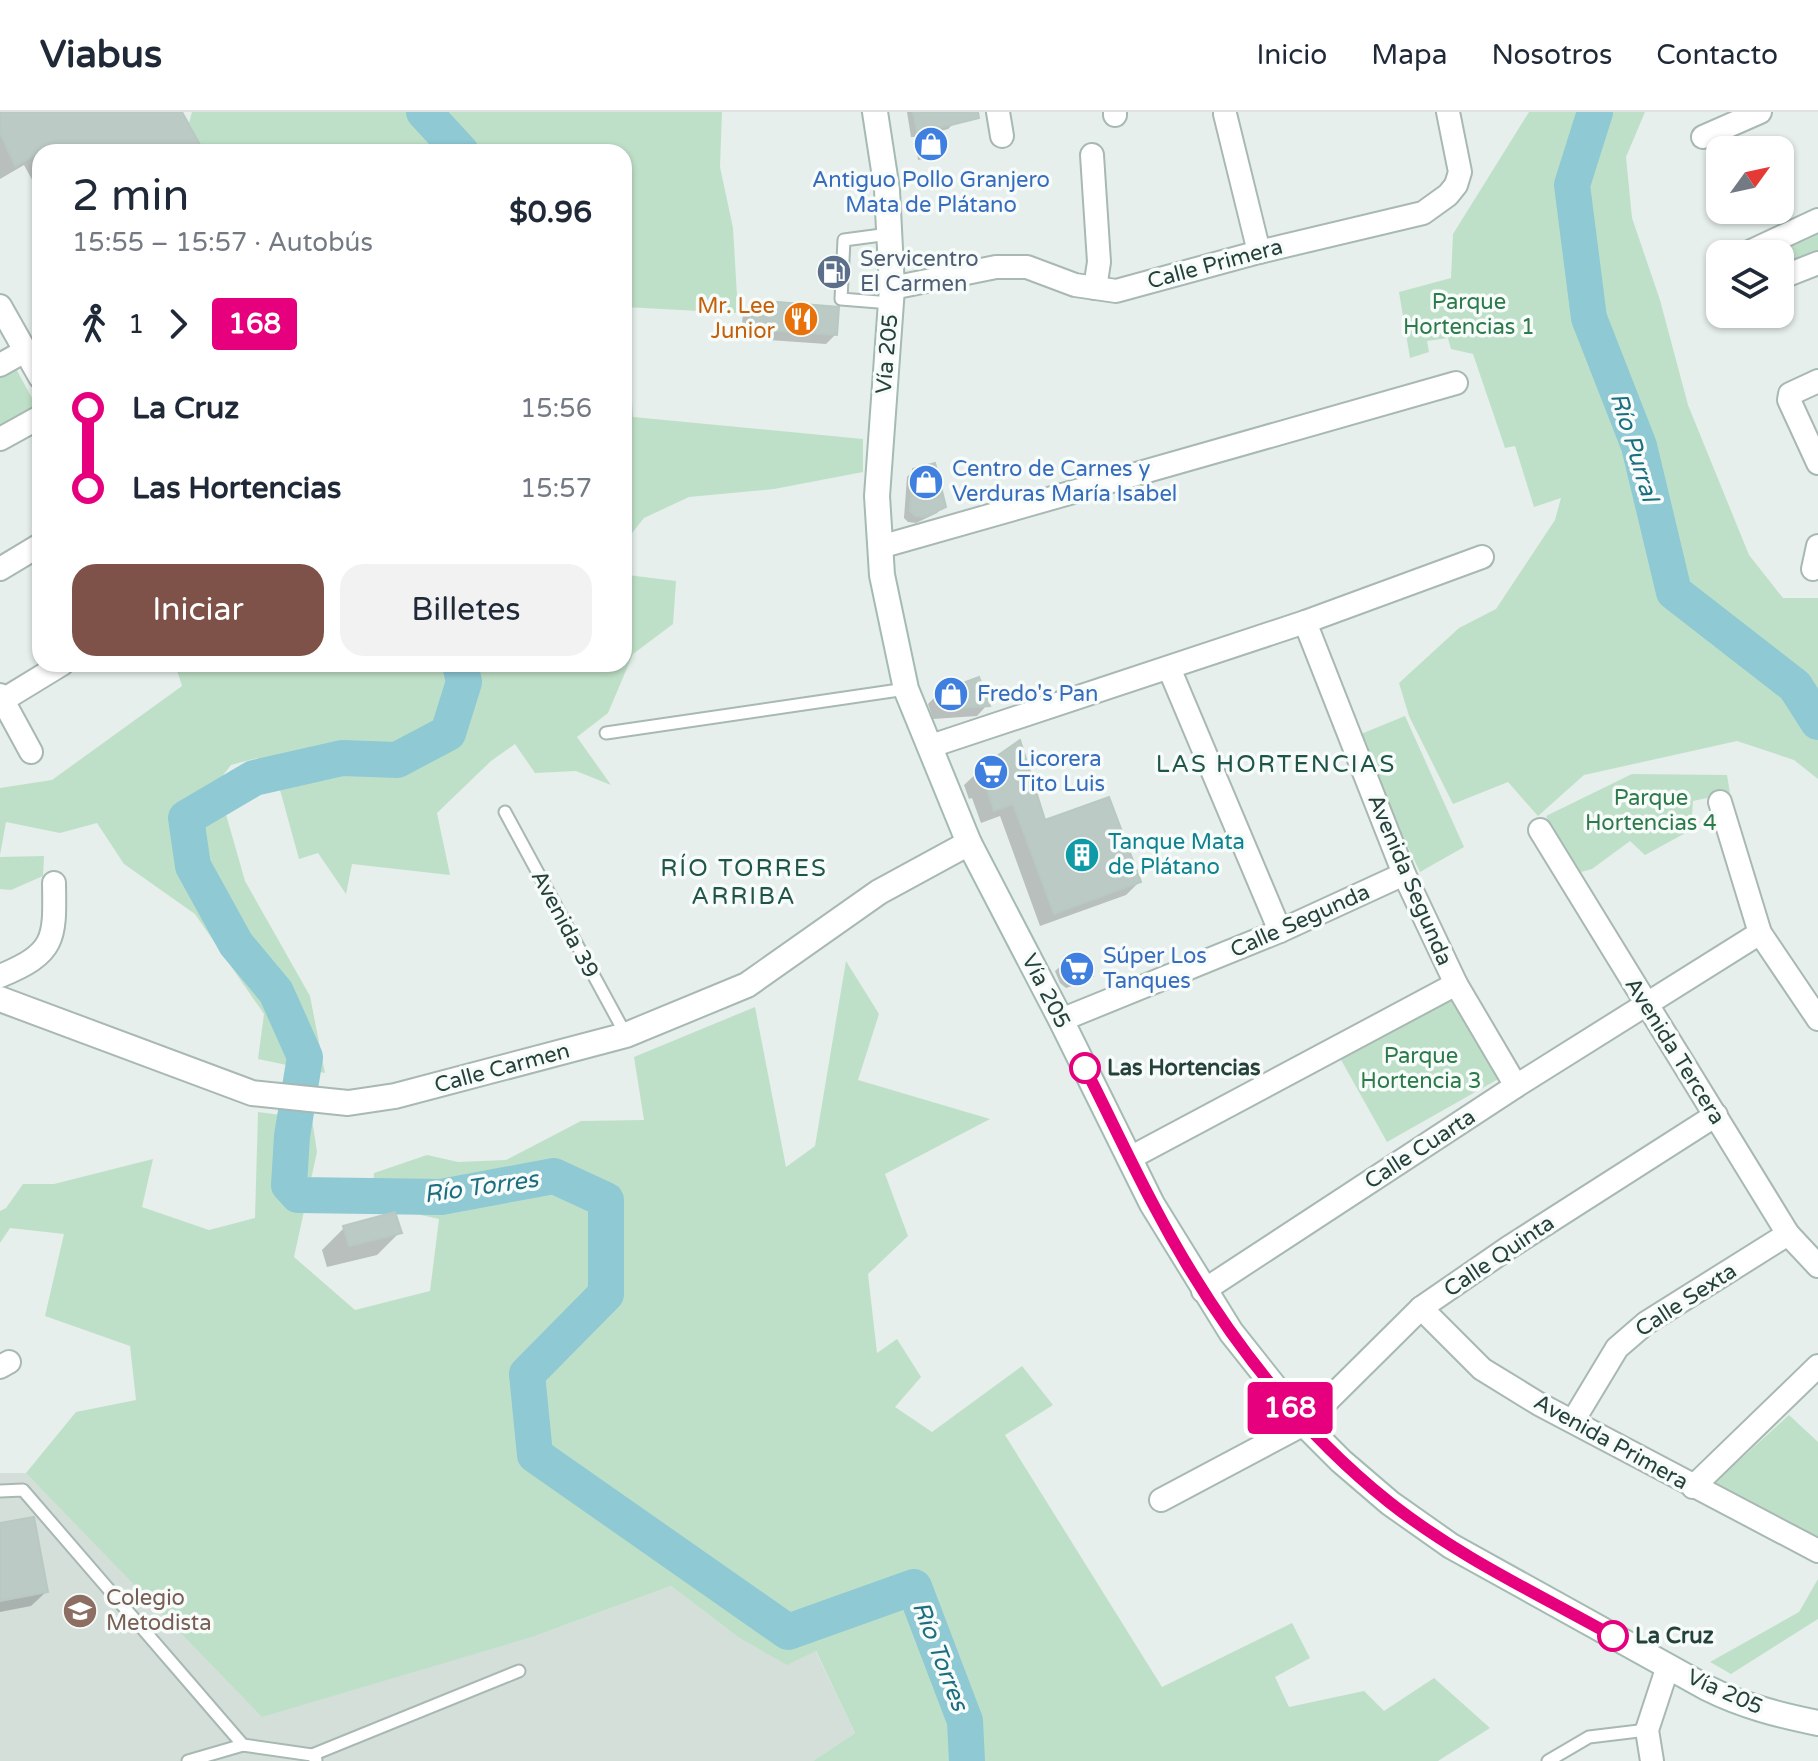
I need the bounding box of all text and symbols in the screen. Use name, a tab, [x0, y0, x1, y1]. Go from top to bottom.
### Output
text: Viabus	[40, 32, 162, 78]
text: Inicio	[1257, 38, 1327, 72]
text: Mapa	[1371, 38, 1447, 72]
text: Nosotros	[1491, 38, 1612, 72]
text: Contacto	[1656, 38, 1778, 72]
shop icon: Antiguo Pollo Granjero Mata de Plátano	[912, 125, 950, 163]
north arrow	[1706, 136, 1794, 224]
map controls	[1706, 136, 1794, 328]
place label: Antiguo Pollo Granjero Mata de Plátano	[812, 167, 1050, 218]
text: 2 min	[72, 170, 189, 223]
text: $0.96	[509, 194, 592, 231]
text: 15:55 – 15:57 · Autobús	[72, 227, 373, 258]
street label: Calle Primera	[1145, 233, 1285, 295]
button: layers	[1706, 240, 1794, 328]
place label: Servicentro El Carmen	[860, 246, 979, 297]
fuel station icon: Servicentro El Carmen	[815, 253, 853, 291]
park label: Parque Hortencias 1	[1403, 289, 1535, 340]
place label: Mr. Lee Junior	[697, 293, 776, 344]
restaurant icon: Mr. Lee Junior	[782, 300, 820, 338]
icon: walk	[72, 302, 116, 346]
icon: forward	[156, 302, 200, 346]
text: 168	[228, 307, 281, 341]
text: 1	[128, 309, 144, 340]
street label: Vía 205	[871, 313, 903, 395]
water label: Río Purral	[1604, 389, 1665, 508]
text: La Cruz	[132, 390, 239, 427]
text: 15:56	[520, 393, 592, 424]
place label: Centro de Carnes y Verduras María Isabel	[952, 456, 1177, 507]
shop icon: Centro de Carnes y Verduras María Isabel	[907, 463, 945, 501]
text: Las Hortencias	[132, 470, 342, 507]
text: 15:57	[520, 473, 592, 504]
button: Iniciar	[72, 564, 324, 656]
button: Billetes	[340, 564, 592, 656]
shop icon: Fredo's Pan	[932, 675, 970, 713]
place label: Fredo's Pan	[977, 681, 1098, 707]
place label: Licorera Tito Luis	[1017, 746, 1105, 797]
district label: LAS HORTENCIAS	[1156, 750, 1396, 779]
supermarket icon: Licorera Tito Luis	[972, 753, 1010, 791]
park label: Parque Hortencias 4	[1585, 785, 1717, 836]
street label: Avenida Segunda	[1362, 791, 1458, 969]
place label: Tanque Mata de Plátano	[1108, 829, 1245, 880]
building icon: Tanque Mata de Plátano	[1063, 836, 1101, 874]
district label: RÍO TORRES ARRIBA	[660, 853, 828, 911]
street label: Avenida 39	[526, 866, 604, 982]
street label: Calle Segunda	[1226, 879, 1374, 963]
place label: Súper Los Tanques	[1103, 943, 1207, 994]
street label: Vía 205	[1016, 949, 1076, 1033]
supermarket icon: Súper Los Tanques	[1058, 950, 1096, 988]
street label: Avenida Tercera	[1620, 973, 1730, 1129]
street label: Calle Carmen	[432, 1037, 572, 1099]
park label: Parque Hortencia 3	[1360, 1043, 1482, 1094]
marker: Las Hortencias	[1070, 1053, 1100, 1083]
place label: Las Hortencias	[1107, 1055, 1261, 1081]
street label: Calle Cuarta	[1360, 1104, 1480, 1194]
water label: Río Torres	[422, 1164, 541, 1209]
street label: Calle Quinta	[1439, 1210, 1559, 1302]
street label: Calle Sexta	[1631, 1258, 1741, 1342]
line badge: 168	[1244, 1382, 1336, 1434]
street label: Avenida Primera	[1529, 1389, 1693, 1495]
text: 168	[1264, 1391, 1316, 1425]
place label: Colegio Metodista	[106, 1585, 212, 1636]
school or university icon: Colegio Metodista	[61, 1592, 99, 1630]
water label: Río Torres	[906, 1597, 975, 1716]
marker: La Cruz	[1598, 1621, 1628, 1651]
place label: La Cruz	[1635, 1623, 1714, 1649]
street label: Vía 205	[1683, 1664, 1767, 1720]

